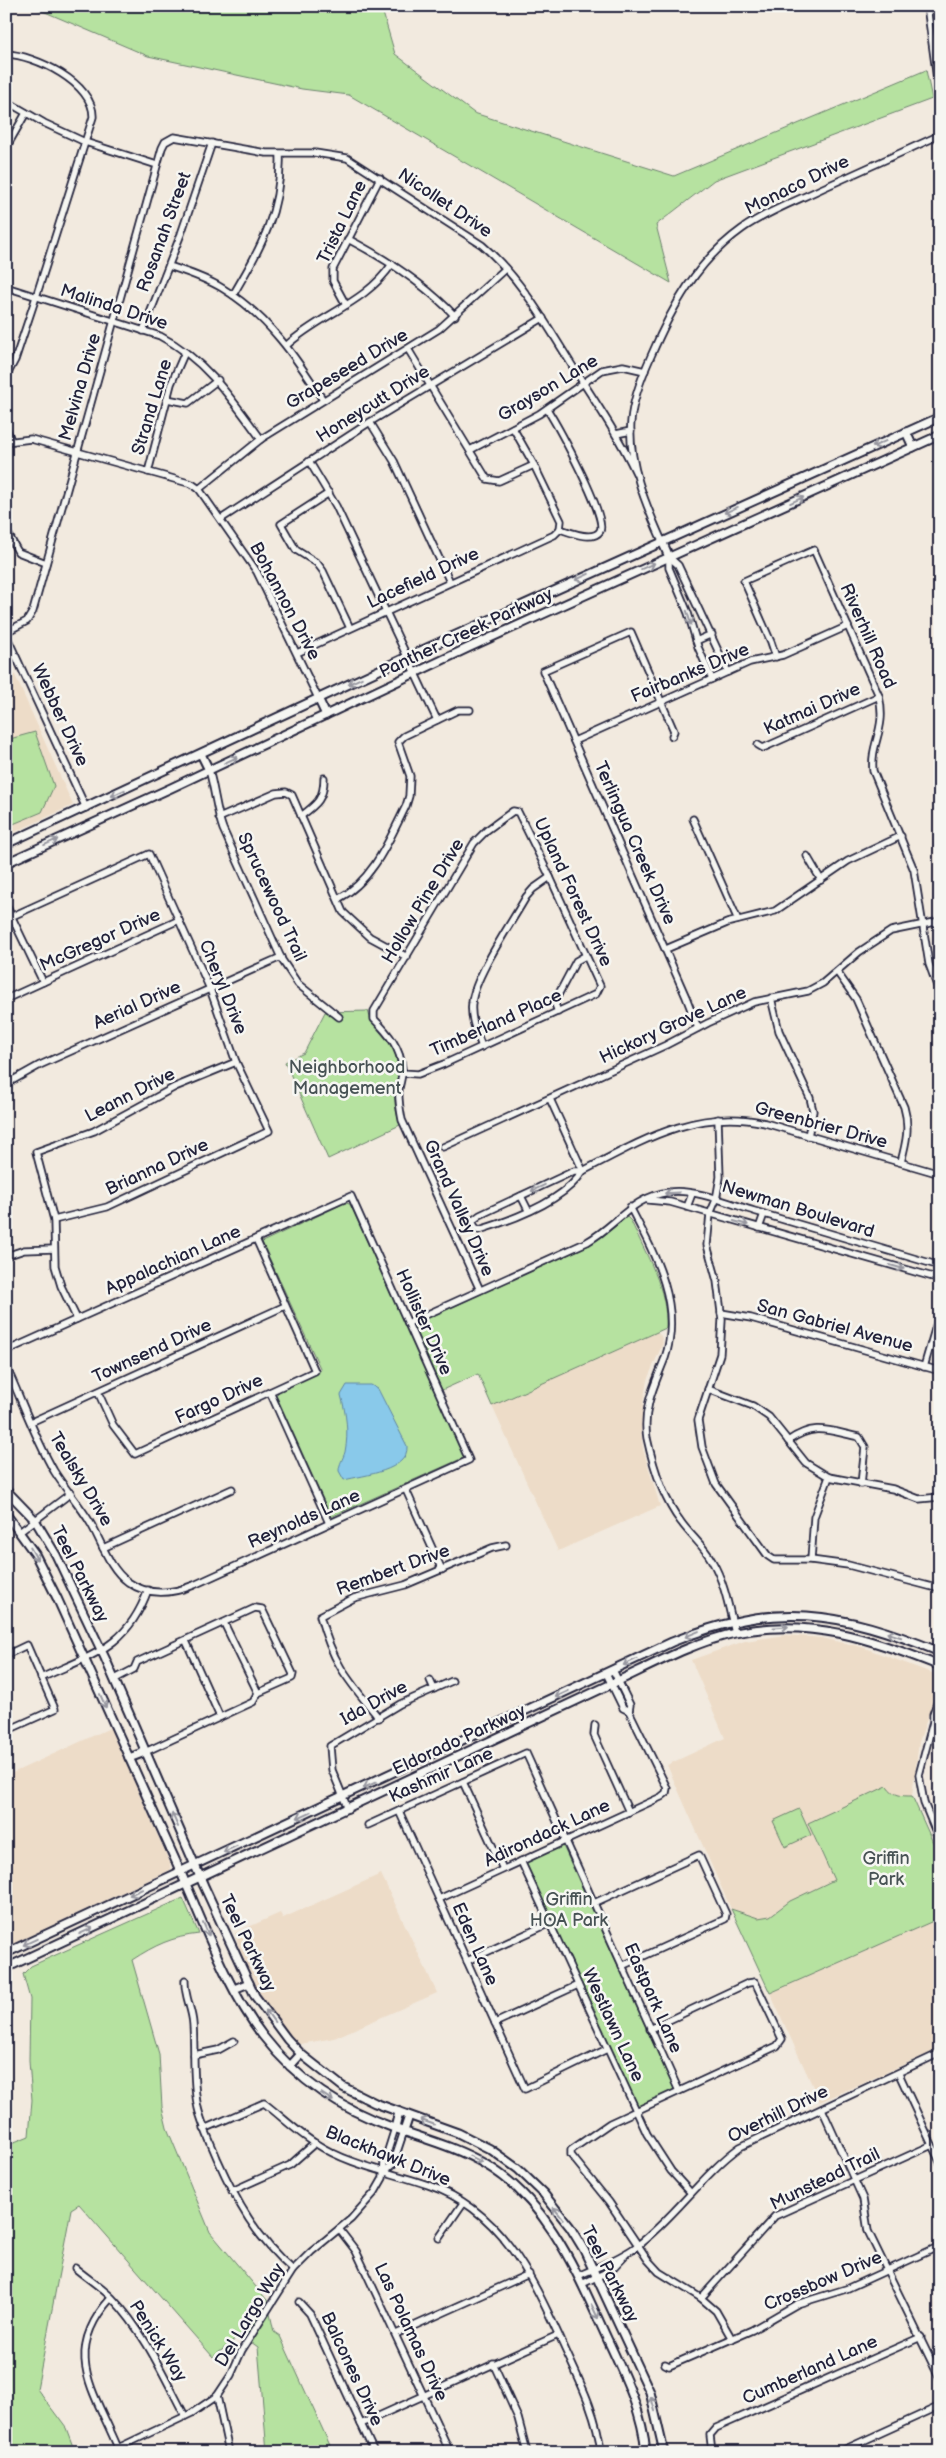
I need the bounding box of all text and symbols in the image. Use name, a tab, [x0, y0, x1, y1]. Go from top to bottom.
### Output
street label: Monaco Drive	[742, 151, 853, 219]
street label: Nicollet Drive	[394, 164, 496, 242]
street label: Rosanah Street	[133, 169, 196, 295]
street label: Trista Lane	[313, 176, 371, 267]
street label: Malinda Drive	[58, 280, 171, 334]
street label: Grapeseed Drive	[282, 324, 412, 414]
street label: Melvina Drive	[55, 331, 105, 443]
street label: Grayson Lane	[494, 350, 602, 426]
street label: Strand Lane	[128, 356, 177, 457]
street label: Honeycutt Drive	[313, 361, 434, 447]
one-way arrow	[872, 440, 887, 449]
one-way arrow	[789, 494, 804, 504]
one-way arrow	[724, 506, 739, 515]
street label: Bohannon Drive	[245, 538, 325, 664]
street label: Lacefield Drive	[364, 543, 483, 613]
one-way arrow	[640, 561, 655, 571]
one-way arrow	[575, 572, 590, 582]
street label: Riverhill Road	[836, 580, 900, 692]
street label: Panther Creek Parkway	[376, 583, 557, 682]
one-way arrow	[685, 610, 695, 626]
street label: Fairbanks Drive	[628, 639, 753, 707]
street label: Webber Drive	[27, 660, 93, 770]
one-way arrow	[348, 676, 363, 686]
street label: Katmai Drive	[760, 678, 864, 740]
one-way arrow	[223, 754, 238, 764]
street label: Terlingua Creek Drive	[590, 758, 681, 928]
one-way arrow	[111, 789, 126, 798]
street label: Upland Forest Drive	[529, 814, 617, 970]
street label: Sprucewood Trail	[233, 829, 311, 965]
street label: Hollow Pine Drive	[377, 835, 469, 967]
one-way arrow	[43, 837, 58, 847]
street label: McGregor Drive	[36, 904, 164, 976]
street label: Cheryl Drive	[195, 937, 252, 1038]
street label: Aerial Drive	[90, 976, 184, 1034]
street label: Hickory Grove Lane	[596, 982, 750, 1068]
street label: Timberland Place	[427, 984, 565, 1061]
park label: Neighborhood Management	[289, 1057, 405, 1099]
street label: Leann Drive	[82, 1063, 179, 1127]
street label: Greenbrier Drive	[752, 1097, 890, 1153]
street label: Brianna Drive	[102, 1134, 212, 1200]
street label: Grand Valley Drive	[419, 1137, 499, 1280]
street label: Newman Boulevard	[719, 1176, 877, 1242]
one-way arrow	[531, 1183, 546, 1193]
one-way arrow	[664, 1189, 680, 1198]
one-way arrow	[733, 1218, 749, 1228]
street label: Appalachian Lane	[102, 1221, 244, 1299]
one-way arrow	[889, 1263, 905, 1273]
street label: Hollister Drive	[391, 1266, 457, 1379]
street label: San Gabriel Avenue	[755, 1295, 916, 1357]
street label: Townsend Drive	[89, 1314, 215, 1388]
street label: Fargo Drive	[172, 1369, 266, 1428]
street label: Tealsky Drive	[45, 1428, 117, 1530]
street label: Reynolds Lane	[245, 1485, 364, 1553]
street label: Teel Parkway	[47, 1522, 114, 1627]
street label: Rembert Drive	[334, 1540, 453, 1600]
one-way arrow	[30, 1546, 40, 1560]
one-way arrow	[773, 1622, 789, 1631]
one-way arrow	[685, 1630, 700, 1639]
one-way arrow	[887, 1630, 903, 1639]
one-way arrow	[623, 1658, 638, 1667]
street label: Ida Drive	[337, 1676, 411, 1730]
one-way arrow	[555, 1690, 570, 1699]
one-way arrow	[99, 1693, 108, 1708]
street label: Eldorado Parkway	[389, 1700, 530, 1780]
street label: Kashmir Lane	[386, 1743, 497, 1807]
one-way arrow	[362, 1780, 377, 1790]
street label: Adirondack Lane	[481, 1795, 613, 1871]
one-way arrow	[297, 1811, 312, 1820]
one-way arrow	[169, 1813, 179, 1828]
one-way arrow	[223, 1844, 238, 1854]
park label: Griffin Park	[862, 1848, 910, 1890]
one-way arrow	[129, 1887, 144, 1897]
park label: Griffin HOA Park	[530, 1889, 608, 1931]
street label: Teel Parkway	[215, 1891, 281, 1996]
street label: Eden Lane	[447, 1899, 503, 1989]
one-way arrow	[202, 1921, 212, 1936]
one-way arrow	[78, 1926, 93, 1936]
one-way arrow	[23, 1937, 38, 1947]
street label: Eastpark Lane	[619, 1940, 687, 2057]
street label: Westlawn Lane	[578, 1965, 649, 2085]
one-way arrow	[265, 2009, 275, 2023]
street label: Overhill Drive	[725, 2081, 832, 2147]
one-way arrow	[320, 2092, 334, 2102]
one-way arrow	[420, 2117, 435, 2126]
street label: Blackhawk Drive	[322, 2121, 454, 2191]
street label: Munstead Trail	[767, 2143, 883, 2215]
one-way arrow	[469, 2154, 484, 2164]
one-way arrow	[553, 2206, 564, 2219]
street label: Teel Parkway	[577, 2222, 644, 2327]
street label: Crossbow Drive	[761, 2246, 886, 2315]
street label: Del Largo Way	[211, 2259, 290, 2371]
street label: Las Polamas Drive	[370, 2260, 452, 2405]
street label: Penick Way	[125, 2296, 192, 2386]
one-way arrow	[591, 2304, 600, 2319]
street label: Balcones Drive	[316, 2309, 388, 2430]
street label: Cumberland Lane	[739, 2331, 881, 2409]
one-way arrow	[648, 2397, 658, 2413]

